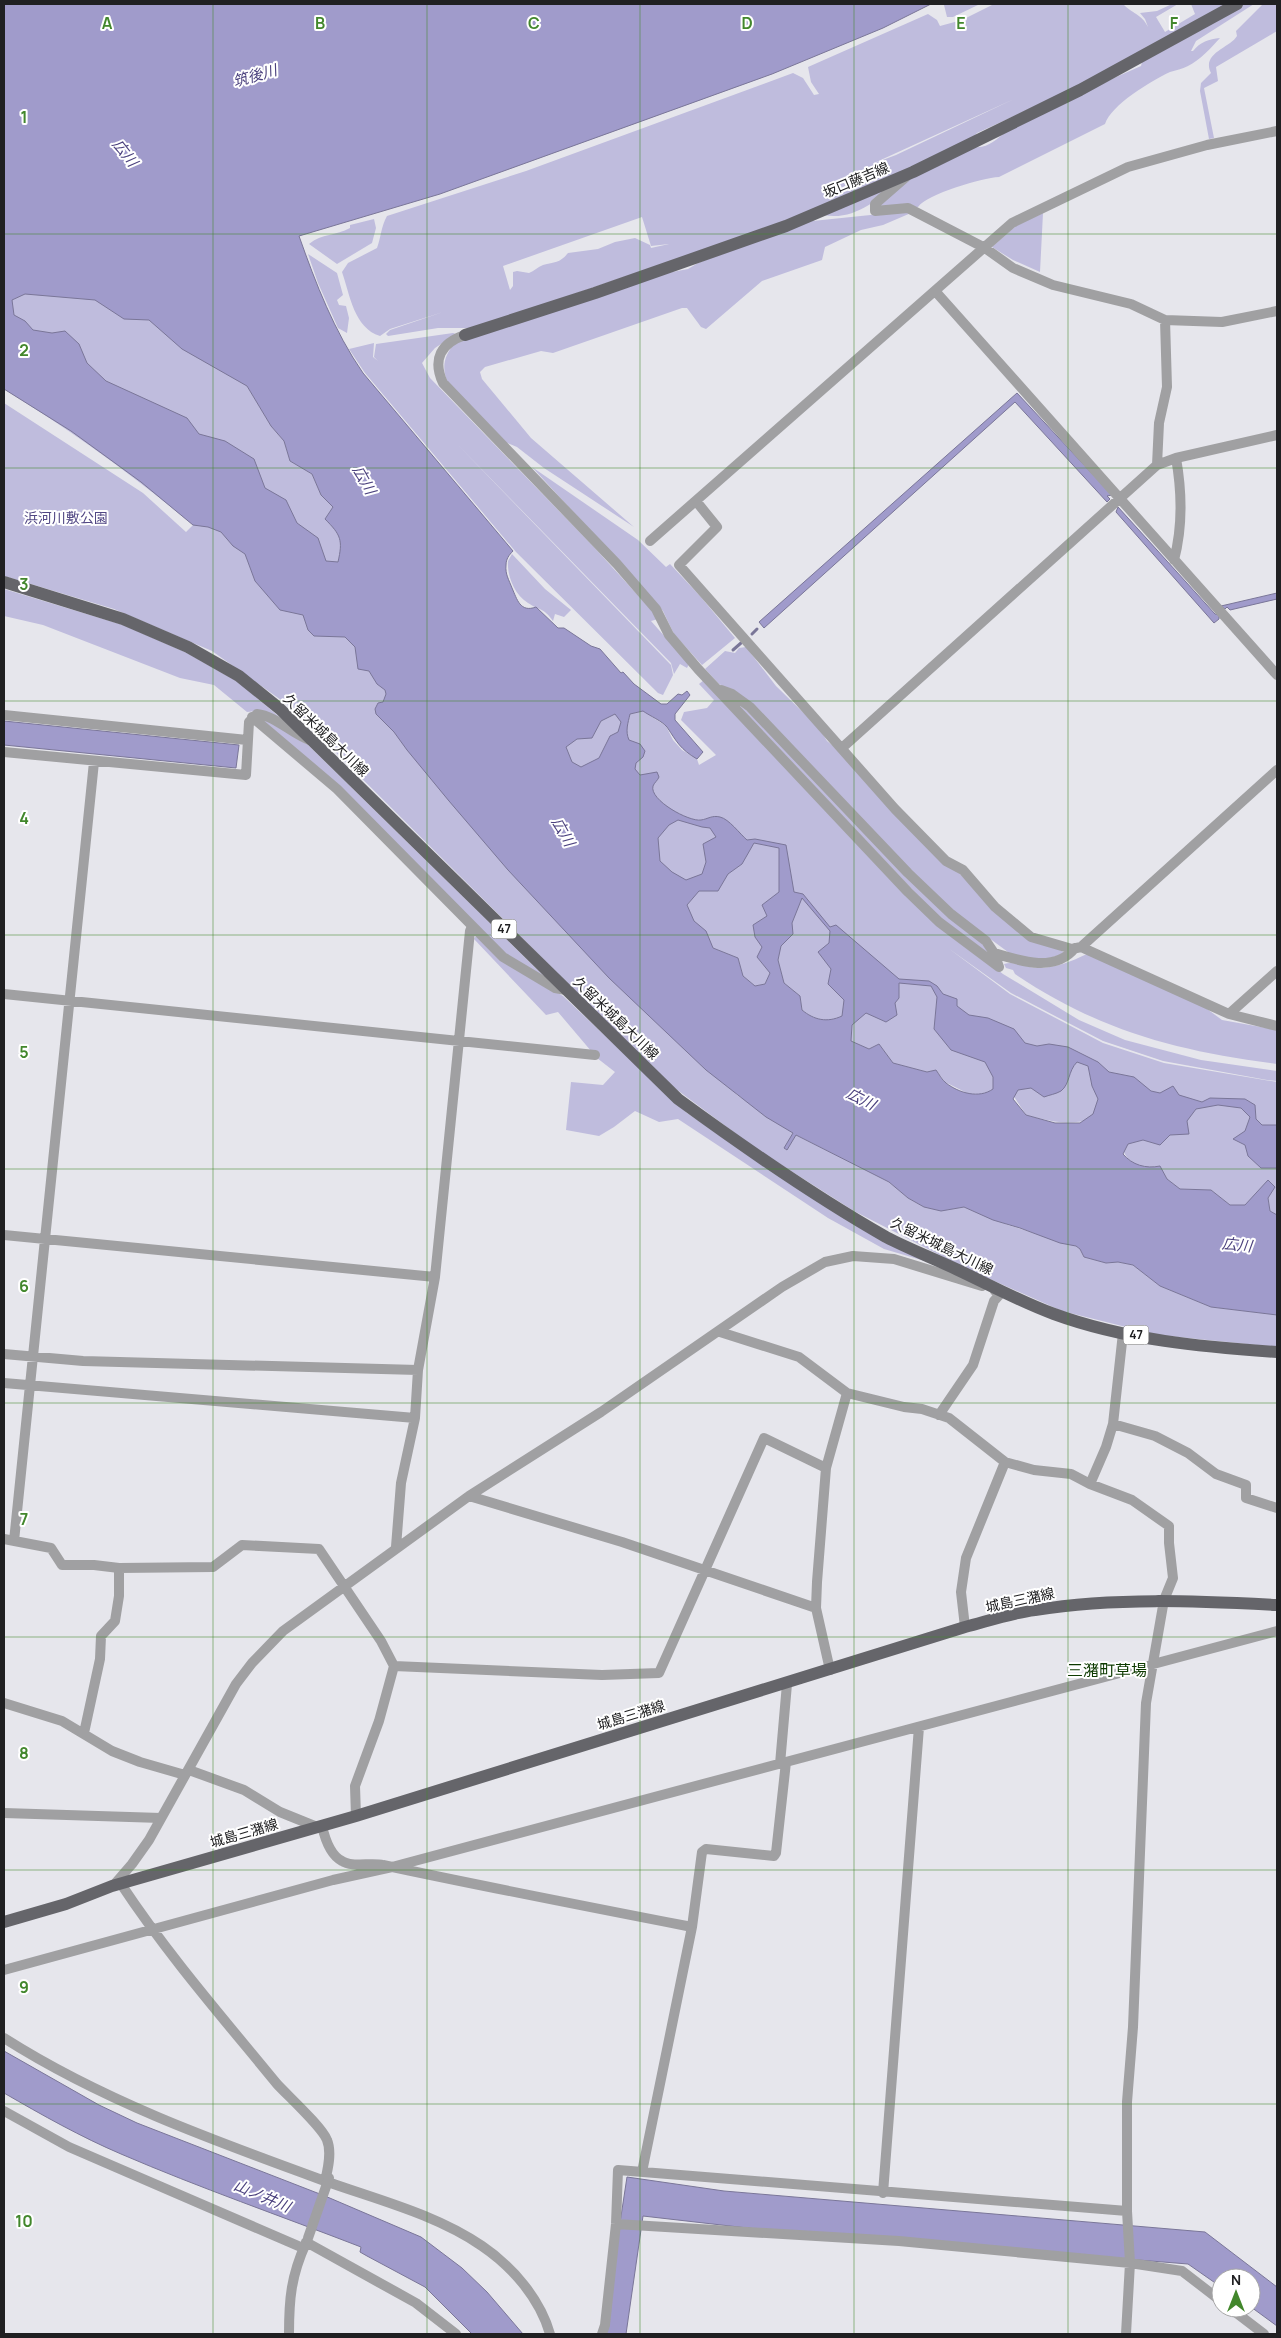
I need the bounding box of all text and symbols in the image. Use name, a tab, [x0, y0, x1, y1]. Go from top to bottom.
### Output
text: A	[102, 12, 113, 34]
text: B	[315, 12, 325, 34]
text: C	[528, 12, 540, 34]
text: D	[741, 12, 753, 34]
text: E	[956, 12, 966, 34]
text: F	[1170, 12, 1179, 34]
water label: 筑後川	[230, 59, 281, 92]
text: 1	[20, 106, 28, 128]
water label: 広川	[108, 134, 144, 173]
street label: 坂口藤吉線	[820, 157, 892, 202]
text: 2	[19, 339, 29, 361]
water label: 広川	[348, 462, 382, 500]
park label: 浜河川敷公園	[24, 508, 108, 527]
text: 3	[19, 573, 29, 595]
street label: 久留米城島大川線	[279, 689, 373, 780]
text: 4	[19, 807, 29, 829]
water label: 広川	[547, 814, 581, 852]
road number: 47	[492, 920, 516, 939]
street label: 久留米城島大川線	[569, 972, 663, 1063]
text: 5	[19, 1041, 29, 1063]
water label: 広川	[843, 1082, 881, 1116]
street label: 久留米城島大川線	[888, 1212, 997, 1279]
water label: 広川	[1221, 1232, 1255, 1257]
text: 6	[19, 1275, 29, 1297]
road number: 47	[1124, 1326, 1148, 1344]
text: 7	[20, 1508, 28, 1530]
street label: 城島三潴線	[984, 1583, 1056, 1616]
district label: 三潴町草場	[1067, 1659, 1147, 1681]
street label: 城島三潴線	[595, 1695, 667, 1734]
text: 8	[19, 1742, 29, 1764]
street label: 城島三潴線	[208, 1814, 280, 1851]
text: 9	[19, 1976, 29, 1998]
water label: 山ノ井川	[230, 2174, 296, 2218]
text: 10	[15, 2210, 33, 2232]
north arrow	[1211, 2268, 1261, 2318]
text: N	[1231, 2270, 1241, 2289]

